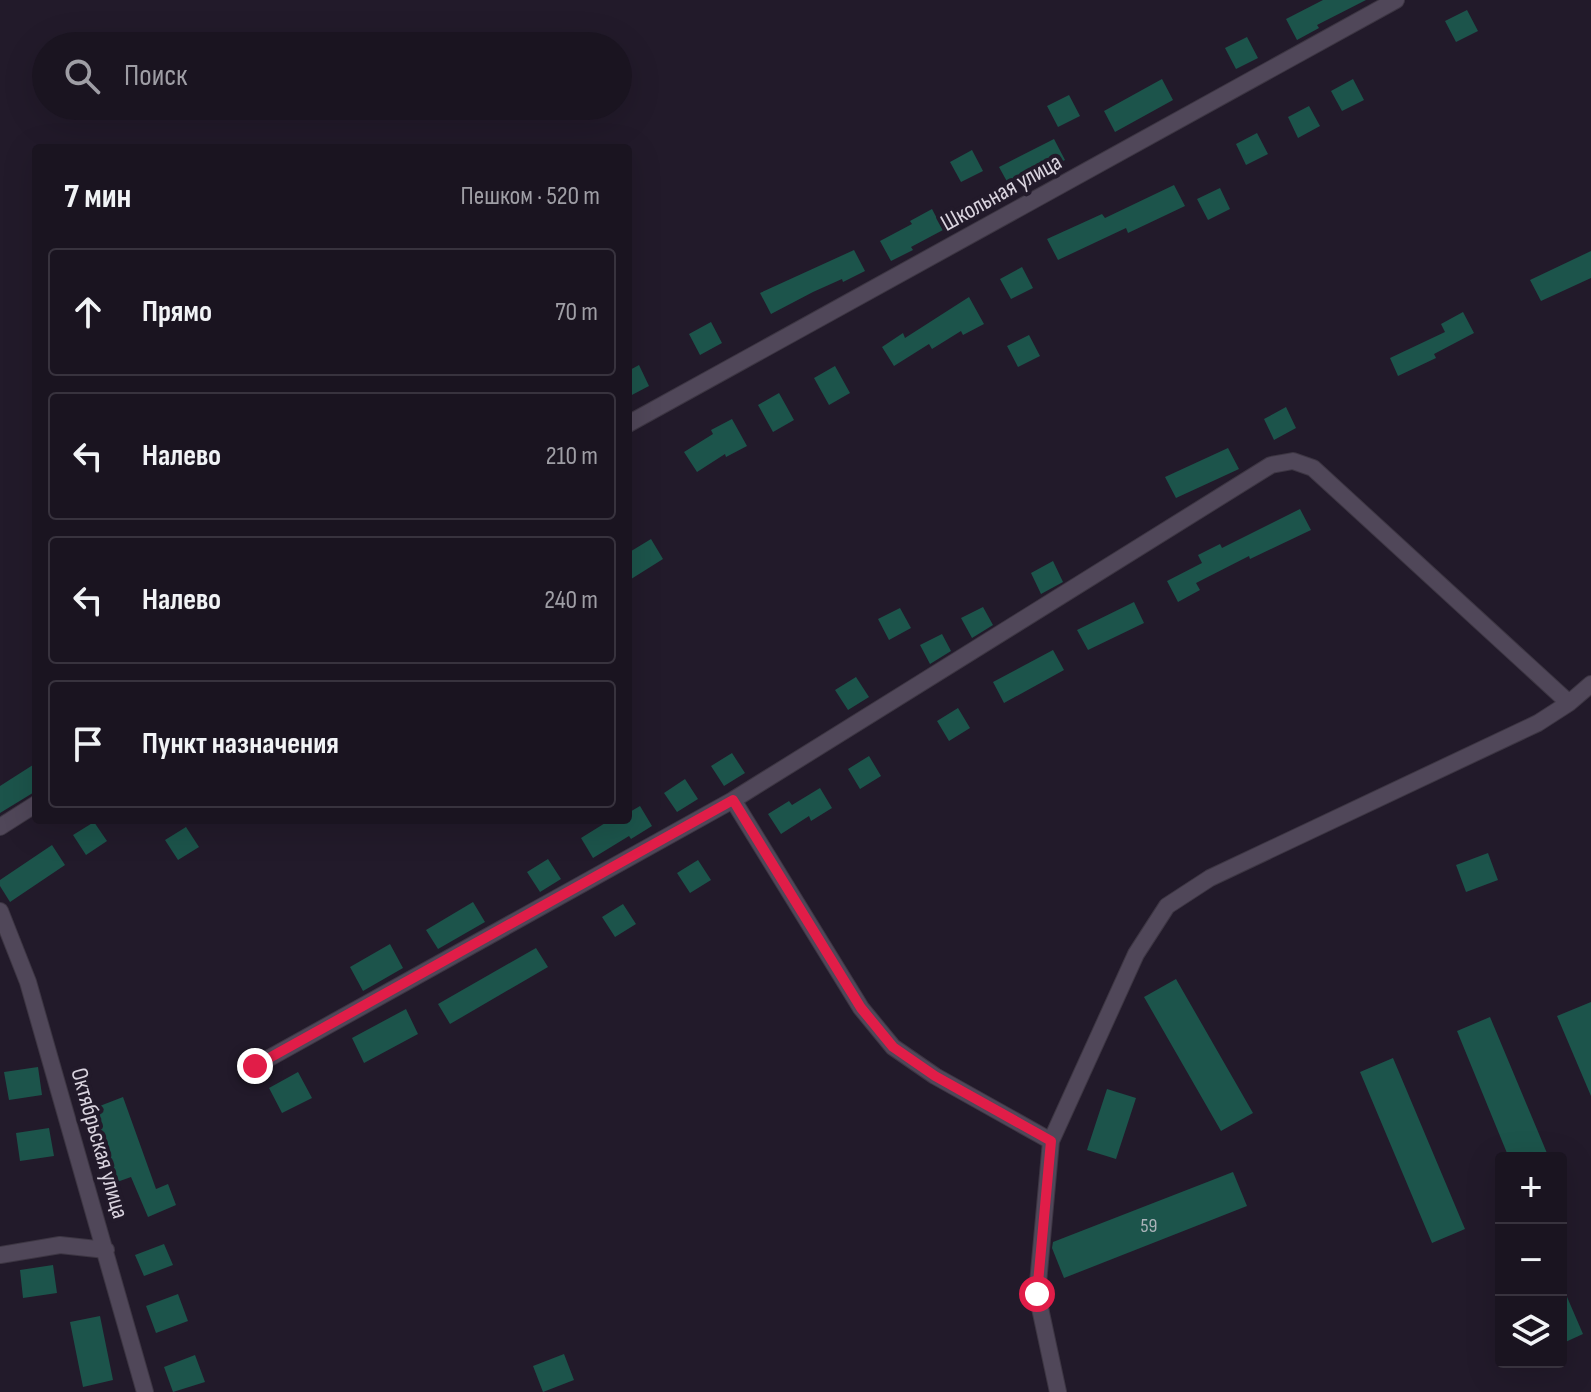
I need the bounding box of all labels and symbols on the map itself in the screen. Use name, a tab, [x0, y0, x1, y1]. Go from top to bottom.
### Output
street label: Школьная улица	[936, 147, 1067, 238]
route end	[237, 1048, 273, 1084]
street label: Октябрьская улица	[64, 1064, 135, 1222]
house number: 59	[1141, 1214, 1157, 1238]
route start	[1019, 1276, 1055, 1312]

